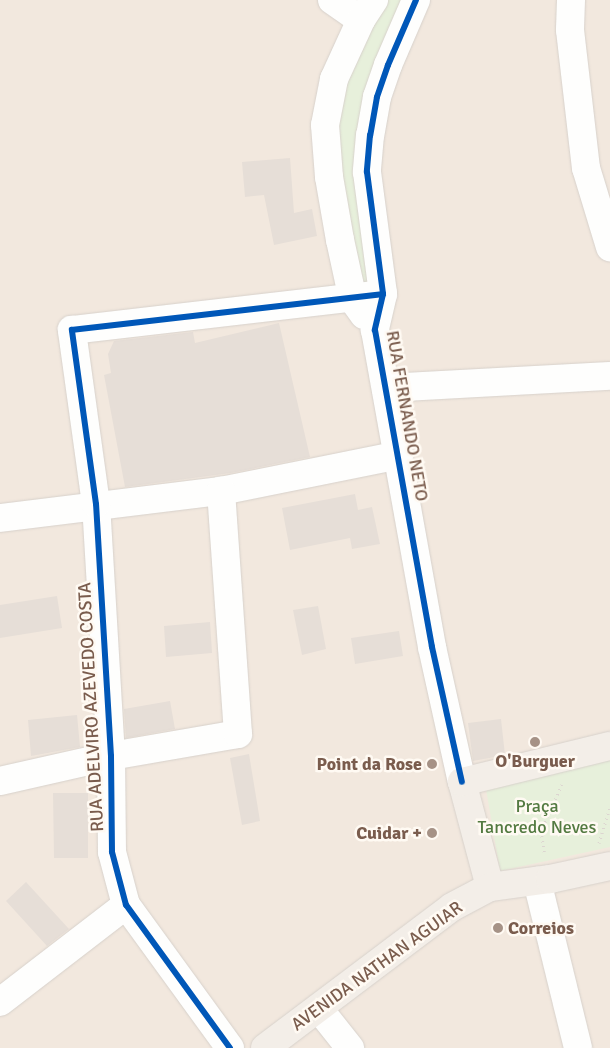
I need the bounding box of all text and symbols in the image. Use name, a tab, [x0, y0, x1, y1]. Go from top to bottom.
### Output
street label: RUA FERNANDO NETO	[381, 329, 433, 503]
street label: RUA ADELVIRO AZEVEDO COSTA	[74, 582, 108, 832]
marker: O'Burguer	[529, 736, 541, 748]
place label: O'Burguer	[495, 750, 575, 772]
place label: Point da Rose	[317, 753, 422, 775]
marker: Point da Rose	[426, 758, 438, 770]
park label: Praça Tancredo Neves	[478, 796, 596, 839]
place label: Cuidar +	[356, 822, 422, 844]
marker: Cuidar +	[426, 827, 438, 839]
street label: AVENIDA NATHAN AGUIAR	[287, 897, 467, 1035]
place label: Correios	[508, 917, 574, 939]
marker: Correios	[492, 922, 504, 934]

